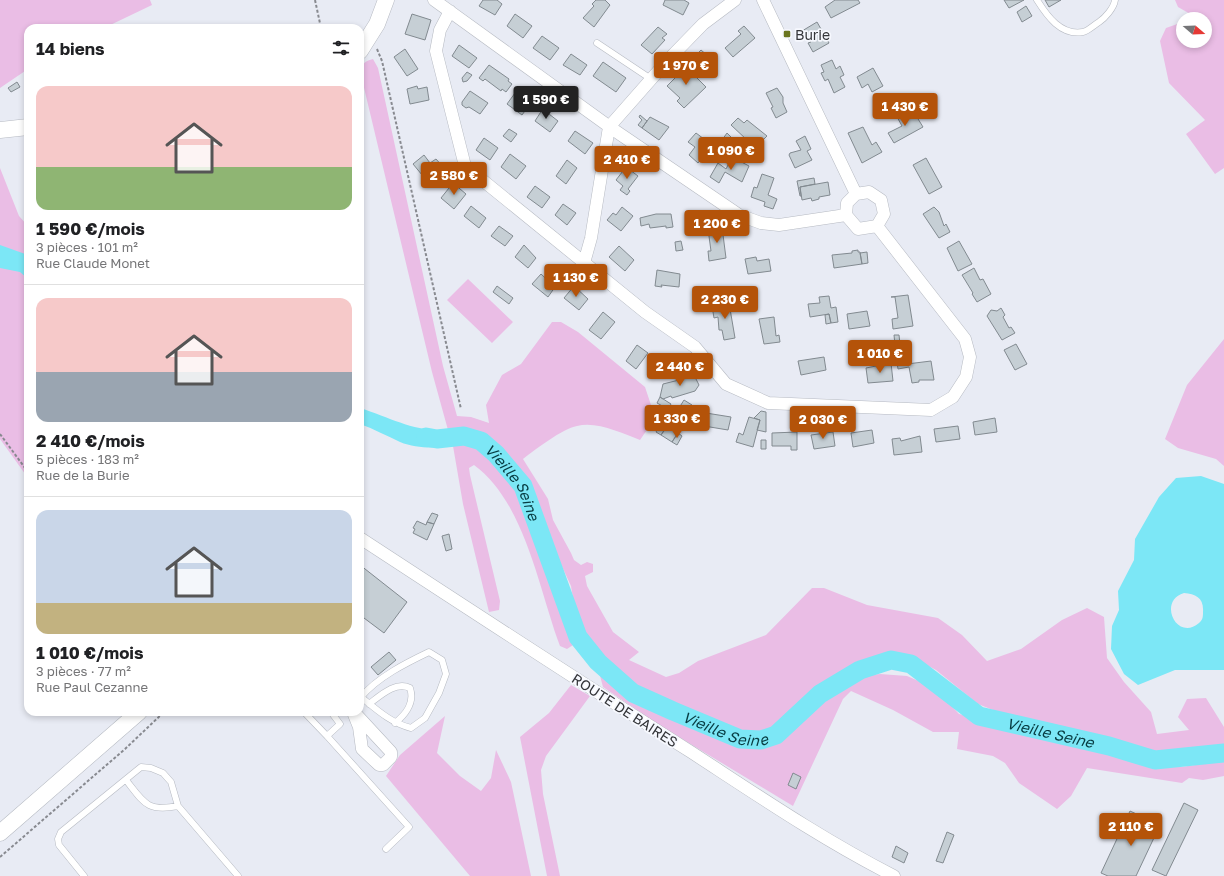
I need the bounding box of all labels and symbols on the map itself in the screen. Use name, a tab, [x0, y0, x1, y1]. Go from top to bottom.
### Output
north arrow	[1176, 12, 1212, 48]
place label: Burie	[795, 26, 830, 43]
marker: Burie	[782, 29, 792, 39]
pin: 1 970 €	[649, 52, 723, 86]
pin: 1 590 €	[509, 86, 583, 120]
pin: 1 430 €	[868, 93, 942, 127]
pin: 1 090 €	[694, 137, 768, 171]
pin: 2 410 €	[590, 146, 664, 180]
pin: 2 580 €	[417, 162, 491, 196]
pin: 1 200 €	[680, 210, 754, 244]
pin: 1 130 €	[539, 264, 613, 298]
pin: 2 230 €	[688, 286, 762, 320]
pin: 1 010 €	[843, 340, 917, 374]
pin: 2 440 €	[643, 353, 717, 387]
pin: 1 330 €	[640, 405, 714, 439]
pin: 2 030 €	[786, 406, 860, 440]
water label: Vieille Seine	[481, 440, 544, 524]
street label: ROUTE DE BAIRES	[569, 669, 681, 751]
water label: Vieille Seine	[680, 707, 771, 749]
water label: Vieille Seine	[1005, 714, 1097, 752]
pin: 2 110 €	[1094, 813, 1168, 847]

